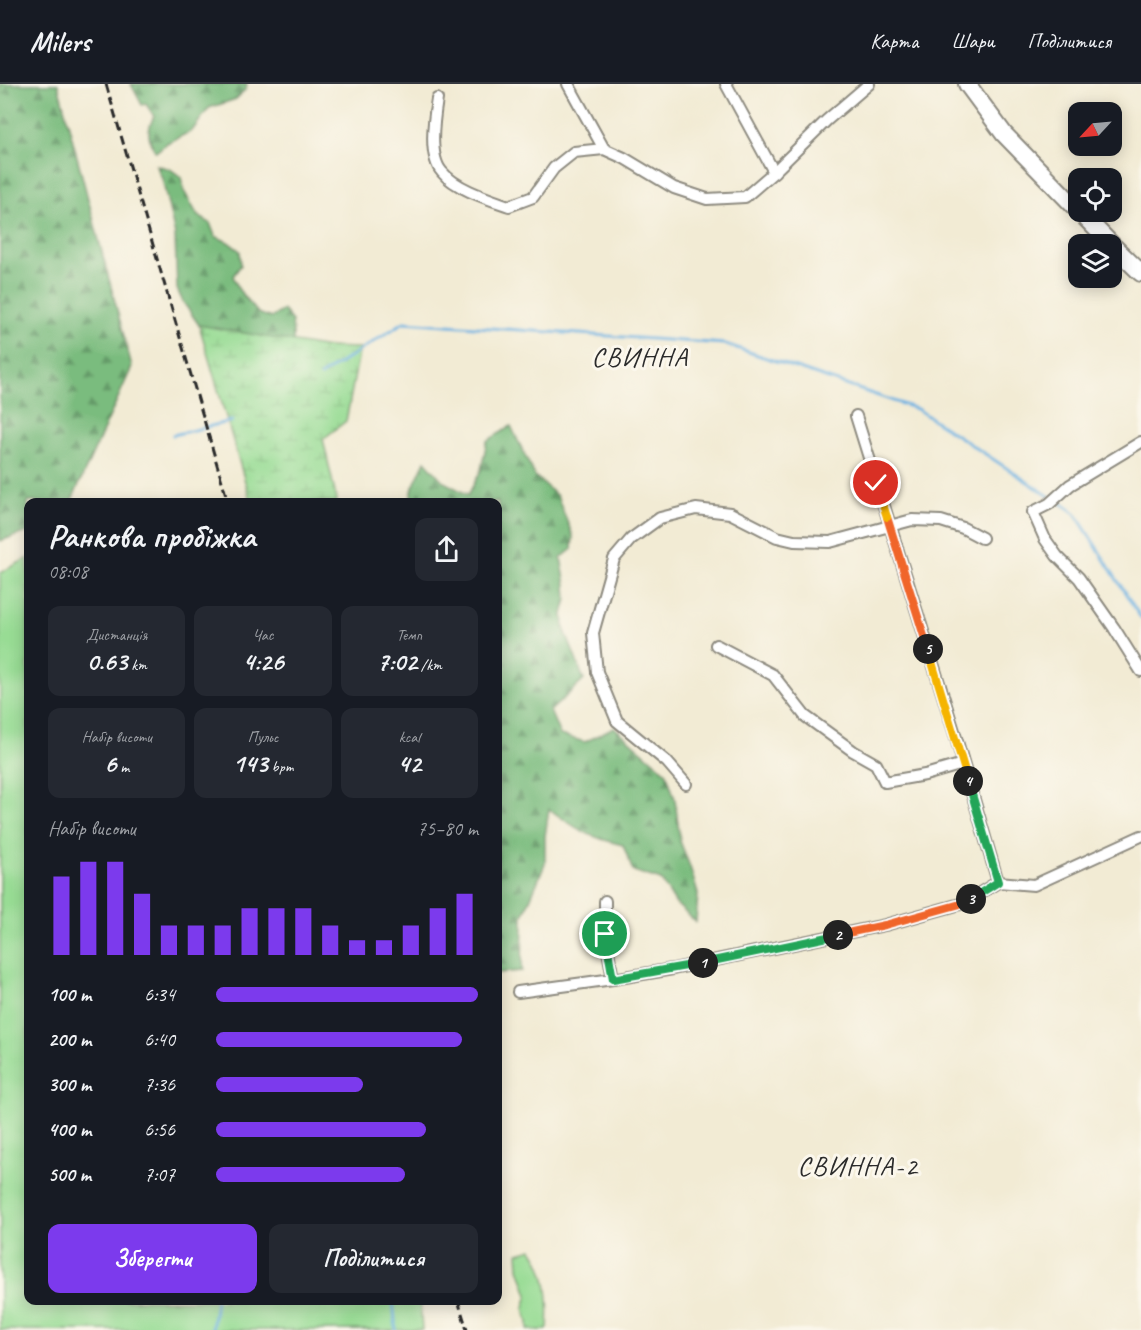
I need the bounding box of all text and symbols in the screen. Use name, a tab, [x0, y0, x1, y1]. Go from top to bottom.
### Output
text: Milers	[30, 24, 90, 59]
text: Карта	[870, 28, 918, 54]
text: Шари	[951, 28, 995, 54]
text: Поділитися	[1028, 28, 1111, 54]
north arrow	[1068, 102, 1122, 156]
map controls	[1068, 102, 1122, 288]
button: locate	[1068, 168, 1122, 222]
button: layers	[1068, 234, 1122, 288]
district label: СВИННА	[592, 340, 688, 374]
pin	[850, 457, 901, 508]
icon: check	[859, 466, 892, 499]
text: Ранкова пробіжка	[48, 515, 255, 557]
button: share	[415, 518, 478, 581]
text: 08:08	[48, 559, 88, 584]
text: Дистанція	[86, 625, 147, 645]
text: Час	[252, 625, 274, 645]
text: Темп	[396, 625, 422, 645]
pin: 5	[913, 634, 943, 664]
text: 5	[925, 639, 931, 659]
text: 0.63	[87, 645, 127, 678]
text: 4:26	[243, 645, 283, 678]
text: 7:02	[377, 645, 417, 678]
text: km	[127, 655, 147, 675]
text: /km	[417, 655, 442, 675]
text: Набір висоти	[82, 727, 152, 747]
text: Пульс	[248, 727, 278, 747]
text: kcal	[399, 727, 420, 747]
text: 6	[104, 747, 116, 780]
text: 143	[233, 747, 268, 780]
text: 42	[398, 747, 421, 780]
text: m	[116, 757, 129, 777]
text: bpm	[268, 757, 293, 777]
pin: 4	[953, 766, 983, 796]
text: 4	[964, 771, 972, 791]
text: Набір висоти	[48, 816, 135, 841]
text: 75–80 m	[417, 816, 478, 841]
pin: 3	[956, 884, 986, 914]
text: 3	[967, 889, 975, 909]
pin	[579, 908, 630, 959]
icon: arrive	[588, 917, 621, 950]
pin: 2	[823, 920, 853, 950]
text: 2	[834, 925, 842, 945]
pin: 1	[688, 948, 718, 978]
text: 1	[699, 953, 707, 973]
text: 100 m	[48, 982, 91, 1007]
text: 6:34	[144, 982, 175, 1007]
text: 200 m	[48, 1027, 91, 1052]
text: 6:40	[144, 1027, 175, 1052]
text: 300 m	[48, 1072, 91, 1097]
text: 7:36	[144, 1072, 175, 1097]
text: 400 m	[48, 1117, 91, 1142]
text: 6:56	[144, 1117, 175, 1142]
district label: СВИННА-2	[798, 1149, 919, 1183]
text: 500 m	[48, 1162, 91, 1187]
text: 7:07	[144, 1162, 175, 1187]
button: Зберегти	[48, 1224, 257, 1293]
button: Поділитися	[269, 1224, 478, 1293]

